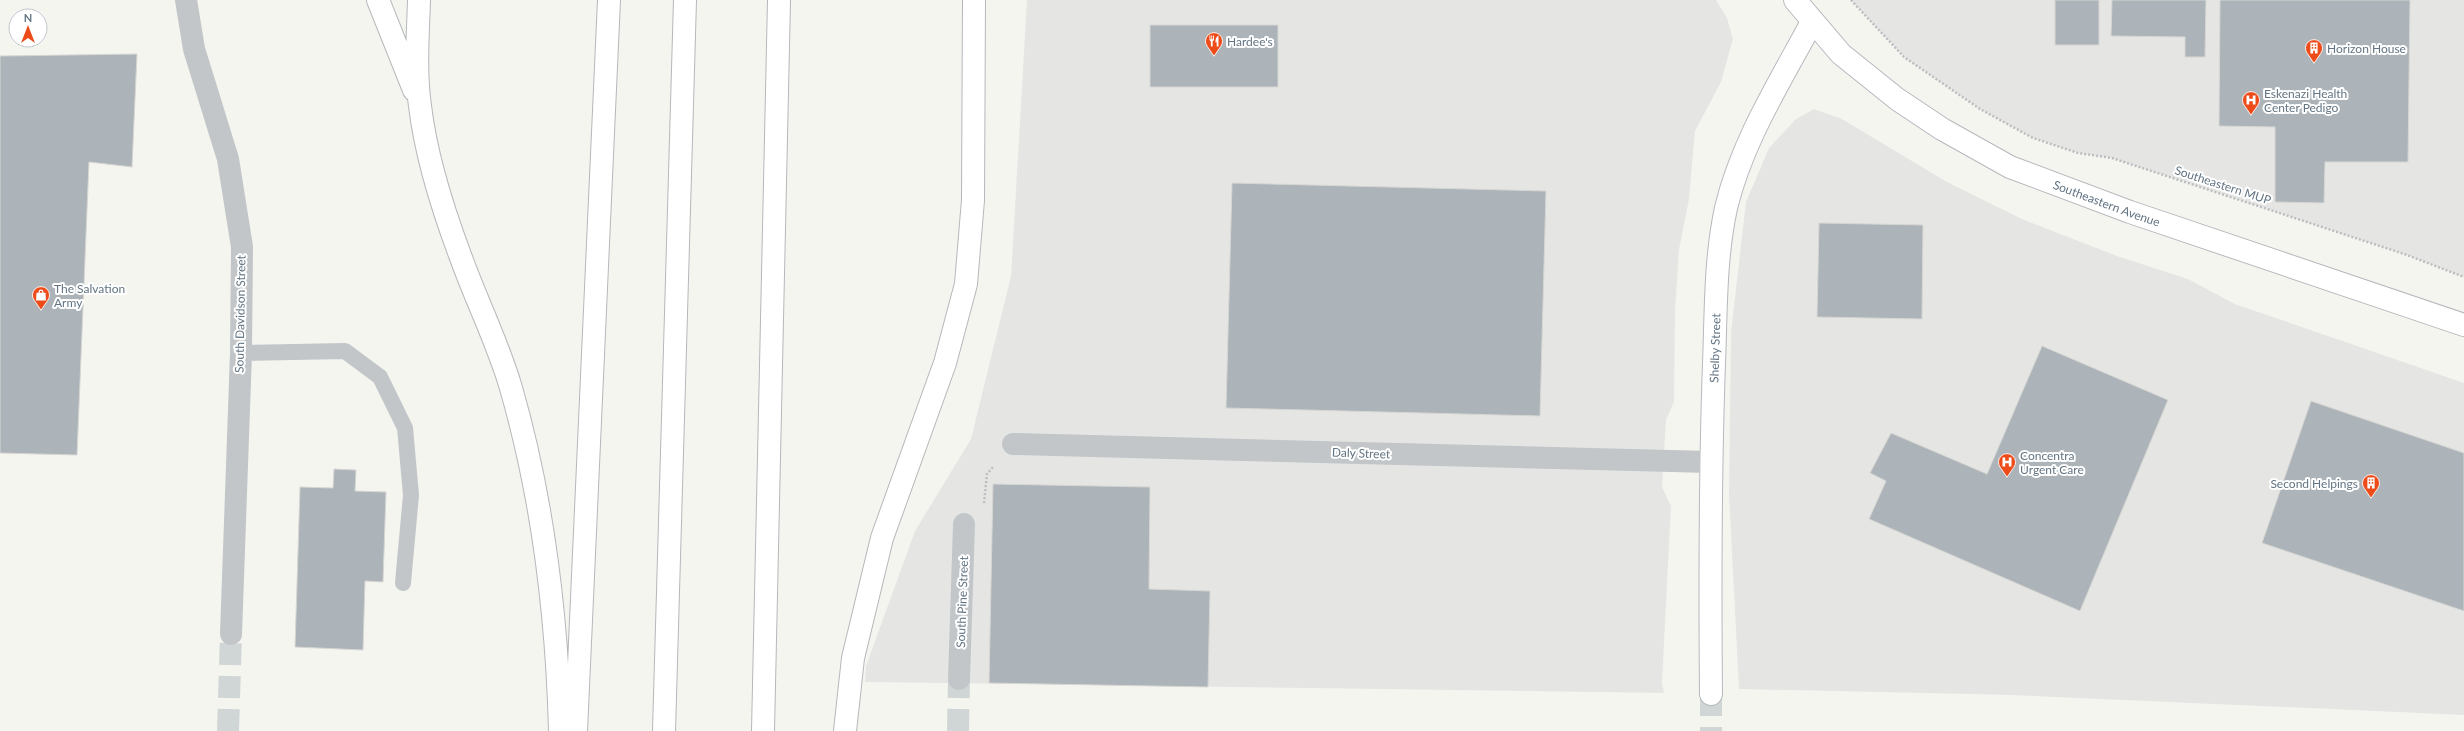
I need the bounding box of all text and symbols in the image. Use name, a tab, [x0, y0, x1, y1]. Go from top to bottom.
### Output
north arrow	[8, 8, 48, 48]
text: N	[24, 11, 32, 24]
restaurant icon: Hardee's	[1204, 31, 1224, 56]
place label: Hardee's	[1227, 34, 1273, 49]
building icon: Horizon House	[2304, 38, 2324, 63]
place label: Horizon House	[2327, 41, 2406, 56]
place label: Eskenazi Health Center Pedigo	[2264, 86, 2347, 115]
hospital icon: Eskenazi Health Center Pedigo	[2241, 90, 2261, 115]
street label: Southeastern MUP	[2173, 162, 2273, 208]
street label: Southeastern Avenue	[2051, 176, 2162, 229]
street label: South Davidson Street	[231, 254, 249, 373]
place label: The Salvation Army	[54, 281, 125, 310]
shop icon: The Salvation Army	[31, 285, 51, 310]
street label: Shelby Street	[1706, 312, 1723, 383]
street label: Daly Street	[1332, 444, 1391, 462]
place label: Concentra Urgent Care	[2020, 448, 2084, 477]
hospital icon: Concentra Urgent Care	[1997, 452, 2017, 477]
building icon: Second Helpings	[2361, 473, 2381, 498]
place label: Second Helpings	[2270, 476, 2358, 491]
street label: South Pine Street	[953, 555, 971, 648]

